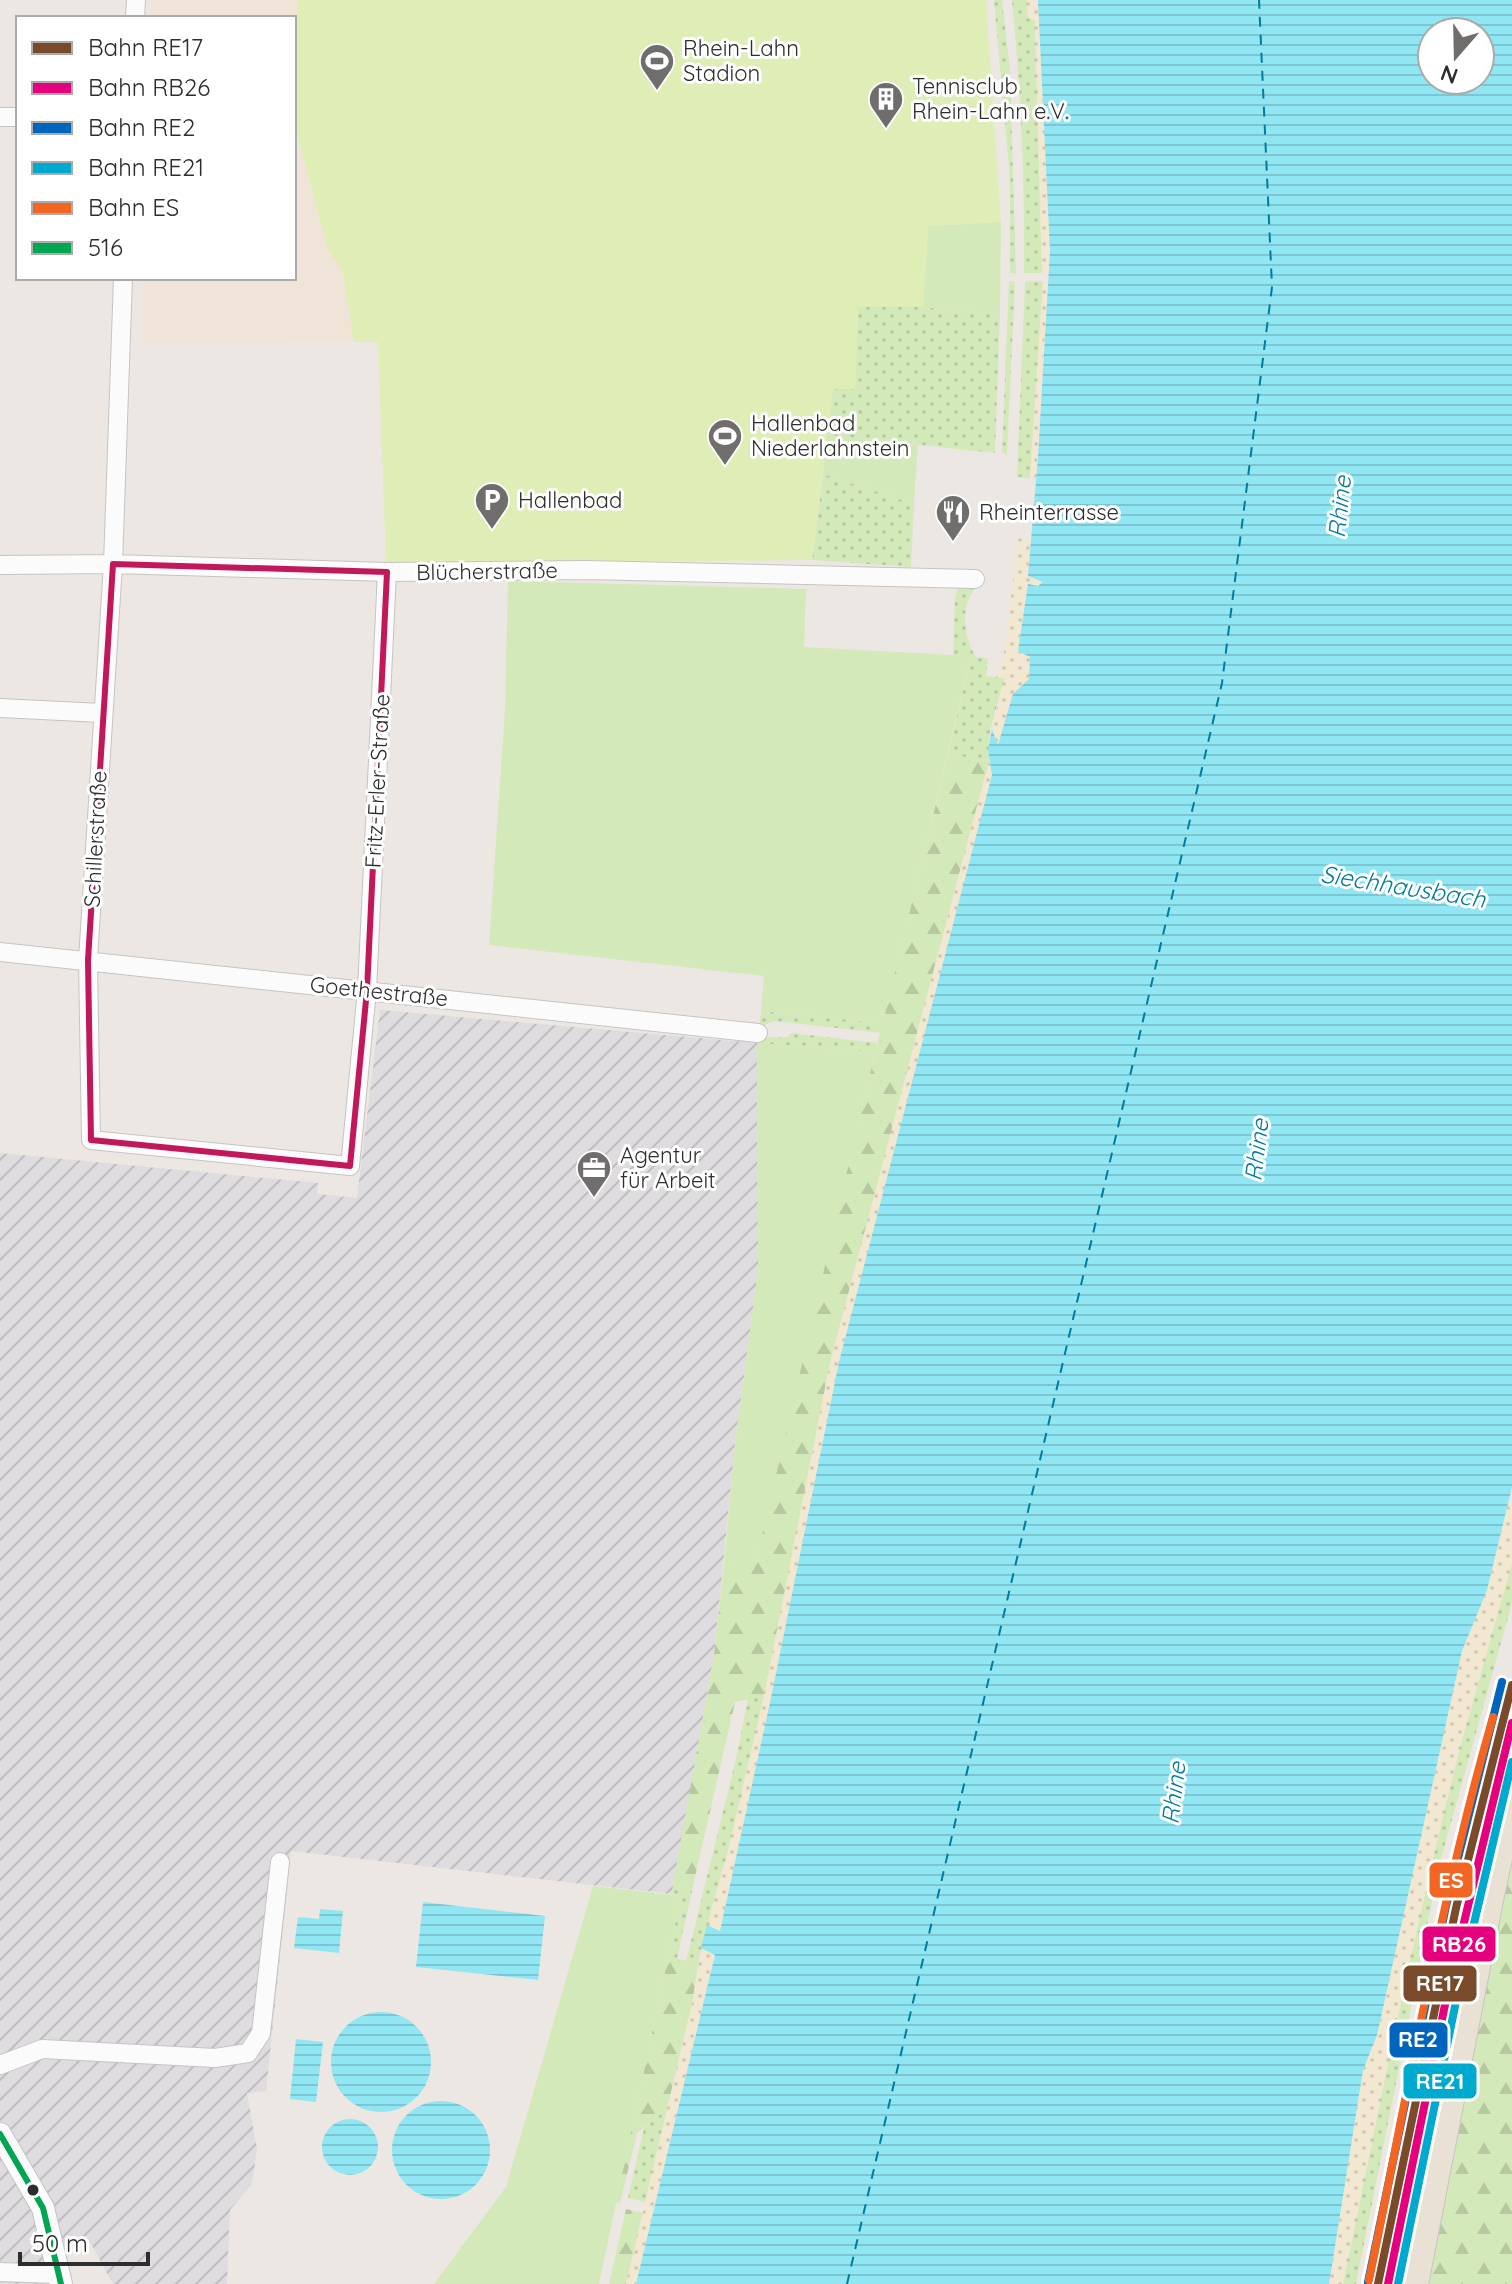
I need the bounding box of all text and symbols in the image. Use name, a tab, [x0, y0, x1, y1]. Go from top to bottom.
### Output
legend	[16, 16, 296, 280]
north arrow	[1416, 16, 1496, 96]
text: Bahn RE17	[88, 32, 203, 62]
place label: Rhein-Lahn Stadion	[683, 34, 799, 87]
sports icon: Rhein-Lahn Stadion	[638, 42, 676, 92]
text: N	[1437, 59, 1462, 91]
text: Bahn RB26	[88, 72, 210, 102]
place label: Tennisclub Rhein-Lahn e.V.	[912, 72, 1069, 125]
building icon: Tennisclub Rhein-Lahn e.V.	[867, 80, 905, 130]
text: Bahn RE2	[88, 112, 195, 142]
text: Bahn RE21	[88, 152, 204, 182]
text: Bahn ES	[88, 192, 179, 222]
text: 516	[88, 232, 123, 262]
place label: Hallenbad Niederlahnstein	[751, 409, 910, 462]
sports icon: Hallenbad Niederlahnstein	[706, 417, 744, 467]
water label: Rhine	[1321, 473, 1357, 539]
parking icon: Hallenbad	[473, 481, 511, 531]
place label: Hallenbad	[518, 486, 622, 514]
restaurant icon: Rheinterrasse	[934, 493, 972, 543]
place label: Rheinterrasse	[979, 498, 1119, 526]
street label: Blücherstraße	[416, 556, 558, 586]
street label: Fritz-Erler-Straße	[358, 693, 396, 869]
street label: Schillerstraße	[77, 770, 113, 908]
water label: Siechhausbach	[1319, 858, 1488, 914]
street label: Goethestraße	[309, 970, 449, 1012]
water label: Rhine	[1237, 1116, 1275, 1183]
place label: Agentur für Arbeit	[620, 1141, 716, 1194]
office icon: Agentur für Arbeit	[575, 1149, 613, 1199]
water label: Rhine	[1154, 1759, 1192, 1826]
line badge: ES	[1428, 1861, 1474, 1899]
text: ES	[1438, 1866, 1464, 1894]
line badge: RB26	[1421, 1925, 1497, 1963]
text: RB26	[1432, 1930, 1486, 1958]
line badge: RE17	[1402, 1964, 1478, 2003]
text: RE17	[1416, 1969, 1464, 1997]
line badge: RE2	[1388, 2021, 1449, 2059]
text: RE2	[1398, 2025, 1438, 2053]
line badge: RE21	[1402, 2062, 1478, 2100]
text: RE21	[1416, 2067, 1464, 2095]
unlabelled marker	[25, 2182, 41, 2198]
scale bar	[20, 2216, 148, 2266]
text: 50 m	[32, 2228, 88, 2258]

